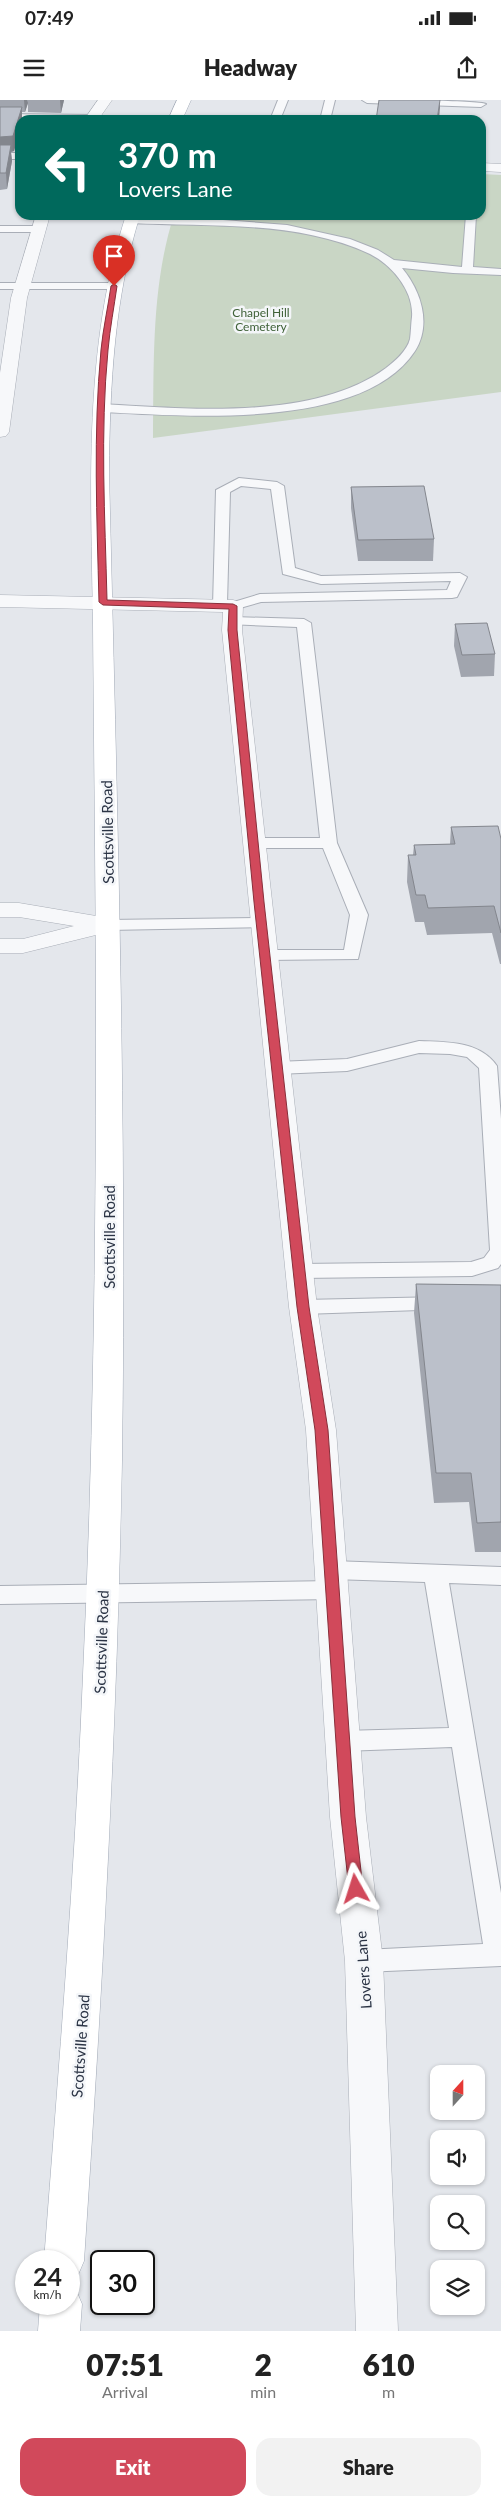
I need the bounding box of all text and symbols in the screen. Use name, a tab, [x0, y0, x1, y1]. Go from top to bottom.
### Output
text: 07:49	[25, 6, 74, 29]
icon: menu	[20, 54, 48, 82]
text: Headway	[204, 54, 297, 81]
icon: share	[453, 54, 481, 82]
text: 370 m	[118, 133, 217, 175]
icon: left	[35, 135, 100, 200]
text: Lovers Lane	[118, 175, 233, 202]
pin	[93, 235, 135, 286]
icon: arrive	[100, 242, 128, 270]
park label: Chapel Hill Cemetery	[232, 305, 290, 334]
street label: Scottsville Road	[97, 780, 117, 884]
street label: Scottsville Road	[100, 1185, 118, 1289]
street label: Scottsville Road	[90, 1590, 112, 1694]
position arrow	[329, 1862, 381, 1914]
street label: Lovers Lane	[351, 1930, 375, 2010]
street label: Scottsville Road	[67, 1994, 93, 2098]
north arrow	[430, 2065, 485, 2120]
map controls	[430, 2065, 485, 2315]
button: sound	[430, 2130, 485, 2185]
button: search	[430, 2195, 485, 2250]
speed limit sign: 30	[90, 2250, 155, 2315]
button: layers	[430, 2260, 485, 2315]
text: 24	[33, 2261, 62, 2291]
text: km/h	[33, 2287, 62, 2302]
text: 07:51	[86, 2346, 164, 2382]
text: 2	[254, 2346, 272, 2382]
text: 610	[362, 2346, 415, 2382]
text: Arrival	[102, 2382, 148, 2401]
text: min	[250, 2382, 276, 2401]
text: m	[382, 2382, 395, 2401]
button: Exit	[20, 2438, 246, 2496]
button: Share	[256, 2438, 481, 2496]

